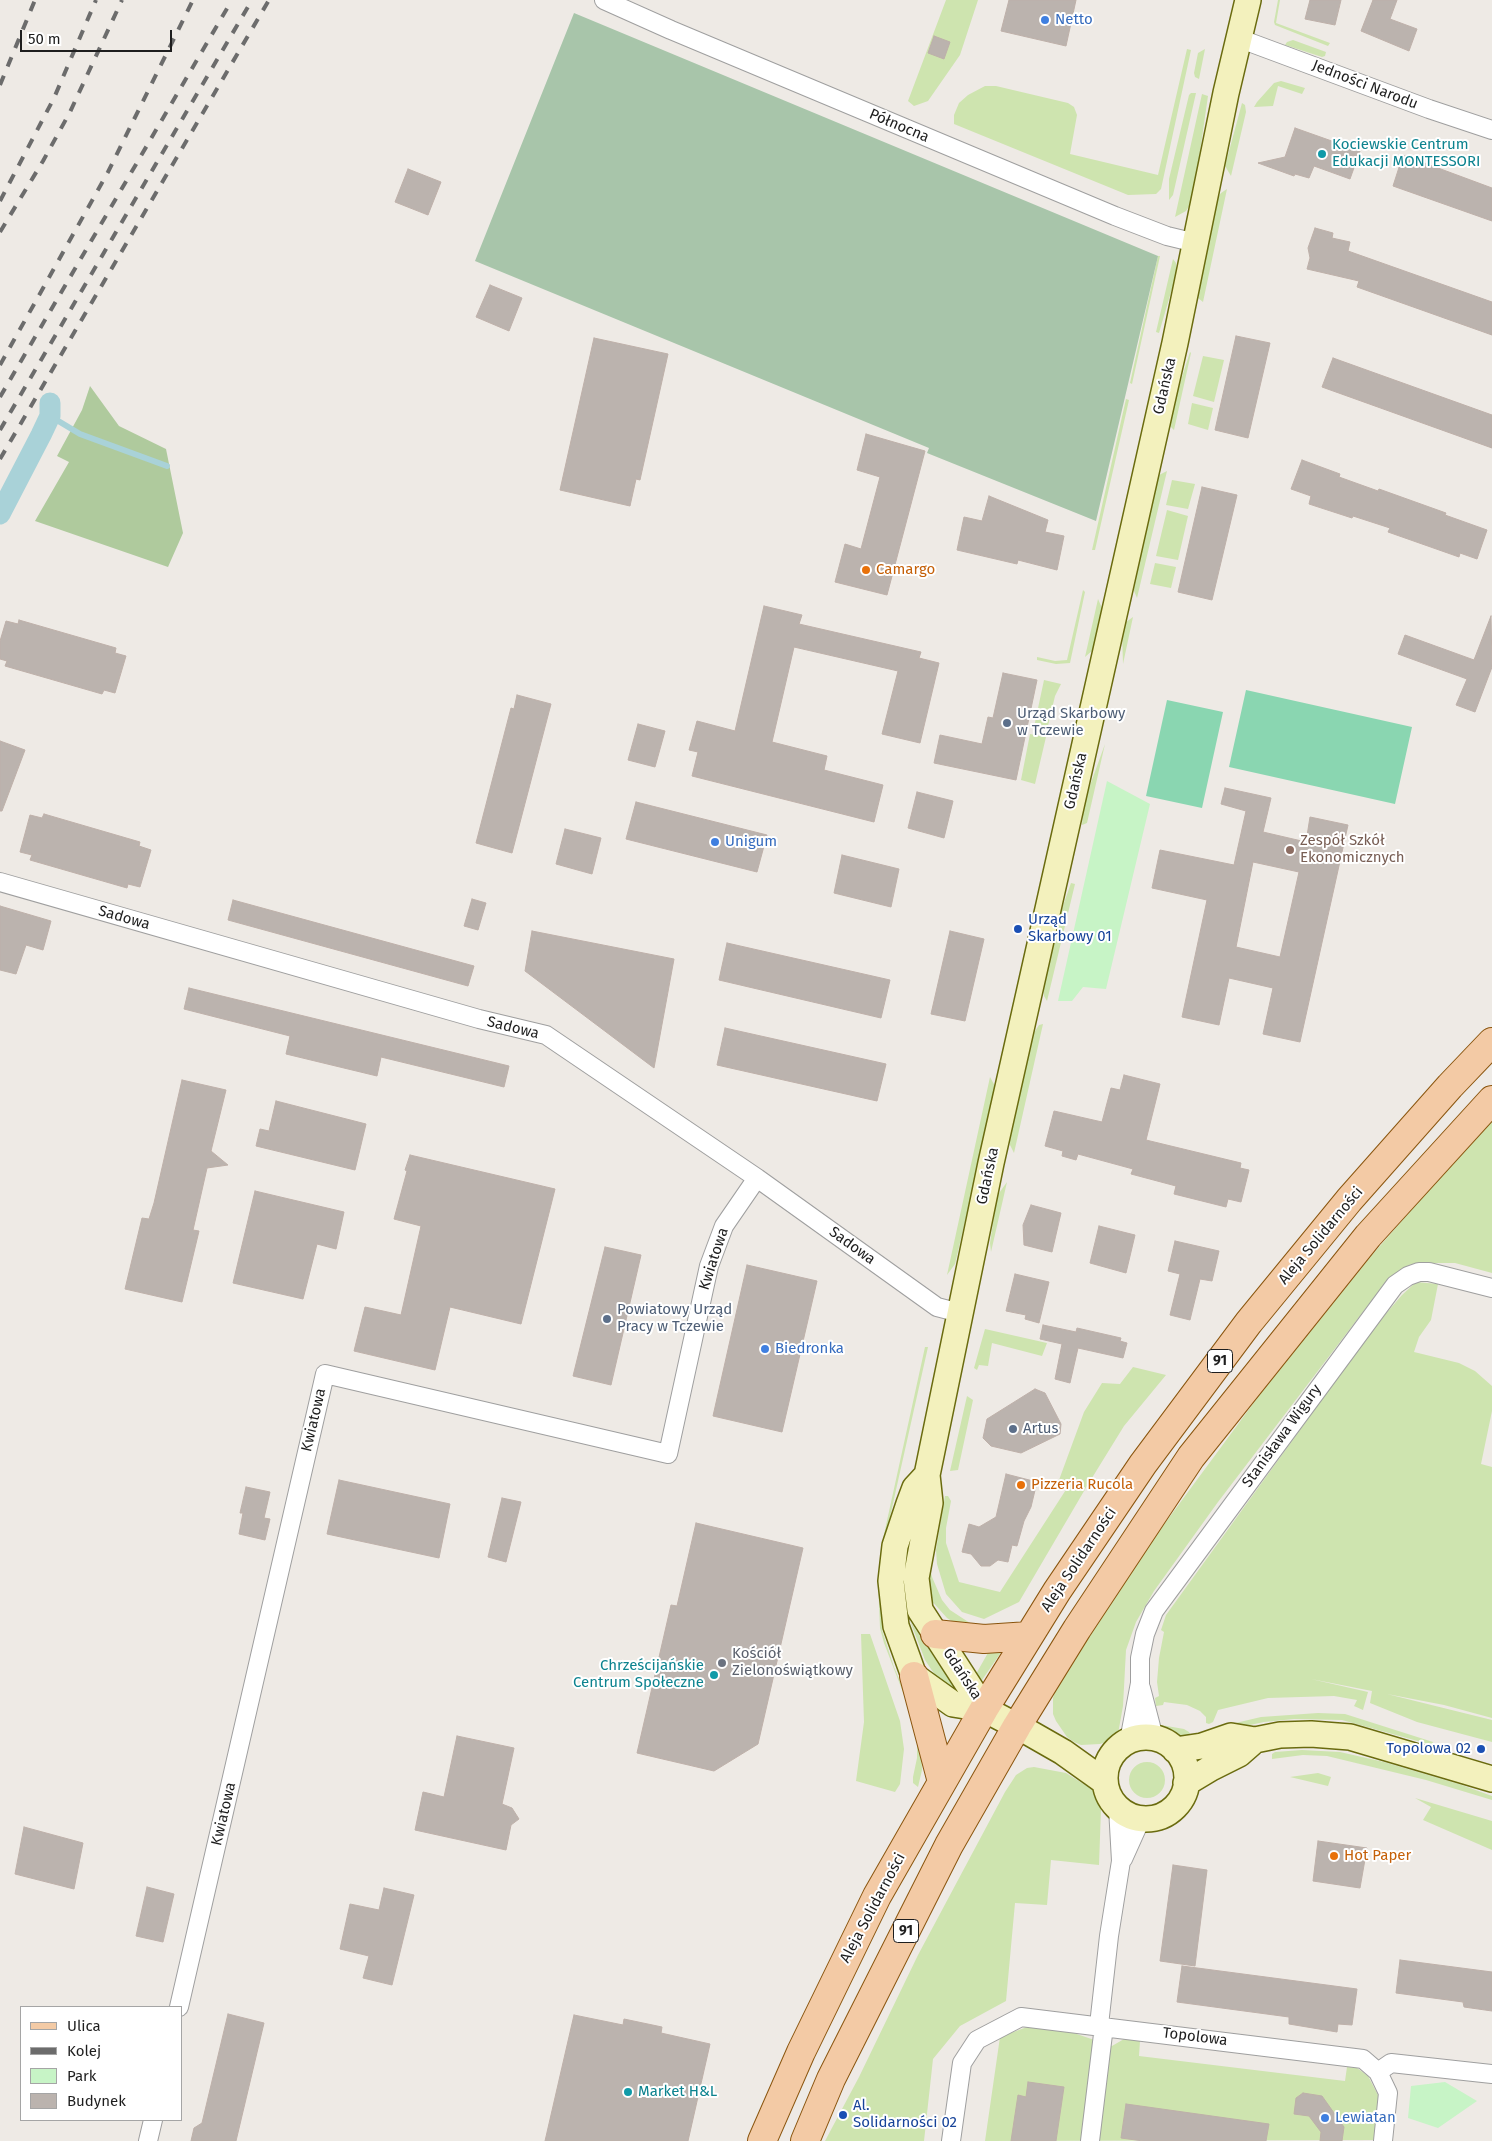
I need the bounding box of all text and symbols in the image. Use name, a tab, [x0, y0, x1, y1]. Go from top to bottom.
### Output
place label: Netto	[1055, 11, 1093, 29]
marker: Netto	[1039, 14, 1051, 26]
scale bar	[22, 20, 175, 52]
text: 50 m	[28, 30, 61, 48]
street label: Jedności Narodu	[1310, 57, 1420, 113]
street label: Północna	[866, 105, 932, 147]
place label: Kociewskie Centrum Edukacji MONTESSORI	[1332, 136, 1480, 171]
marker: Kociewskie Centrum Edukacji MONTESSORI	[1316, 148, 1328, 160]
street label: Gdańska	[1150, 356, 1180, 416]
place label: Camargo	[876, 561, 935, 579]
marker: Camargo	[860, 564, 872, 576]
place label: Urząd Skarbowy w Tczewie	[1017, 705, 1125, 740]
marker: Urząd Skarbowy w Tczewie	[1001, 717, 1013, 729]
street label: Gdańska	[1061, 751, 1091, 811]
place label: Zespół Szkół Ekonomicznych	[1300, 832, 1405, 867]
place label: Unigum	[725, 833, 777, 851]
marker: Unigum	[709, 836, 721, 848]
marker: Zespół Szkół Ekonomicznych	[1284, 844, 1296, 856]
street label: Sadowa	[96, 902, 152, 934]
place label: Urząd Skarbowy 01	[1028, 911, 1112, 946]
marker: Urząd Skarbowy 01	[1012, 923, 1024, 935]
street label: Sadowa	[485, 1013, 541, 1043]
street label: Gdańska	[973, 1146, 1003, 1206]
street label: Aleja Solidarności	[1275, 1184, 1367, 1288]
street label: Sadowa	[825, 1223, 879, 1269]
street label: Kwiatowa	[695, 1225, 733, 1293]
place label: Powiatowy Urząd Pracy w Tczewie	[617, 1301, 732, 1336]
marker: Powiatowy Urząd Pracy w Tczewie	[601, 1313, 613, 1325]
place label: Biedronka	[775, 1340, 844, 1358]
marker: Biedronka	[759, 1343, 771, 1355]
road number: 91	[1208, 1350, 1232, 1372]
street label: Stanisława Wigury	[1239, 1381, 1325, 1491]
street label: Kwiatowa	[298, 1387, 330, 1453]
place label: Artus	[1023, 1420, 1059, 1438]
marker: Artus	[1007, 1423, 1019, 1435]
place label: Pizzeria Rucola	[1031, 1476, 1133, 1494]
marker: Pizzeria Rucola	[1015, 1479, 1027, 1491]
street label: Aleja Solidarności	[1037, 1504, 1121, 1616]
place label: Kościół Zielonoświątkowy	[732, 1645, 853, 1680]
street label: Gdańska	[939, 1645, 985, 1703]
place label: Chrześcijańskie Centrum Społeczne	[573, 1657, 704, 1692]
marker: Kościół Zielonoświątkowy	[716, 1657, 728, 1669]
marker: Chrześcijańskie Centrum Społeczne	[708, 1669, 720, 1681]
place label: Topolowa 02	[1386, 1740, 1471, 1758]
marker: Topolowa 02	[1475, 1743, 1487, 1755]
street label: Kwiatowa	[208, 1781, 240, 1847]
place label: Hot Paper	[1344, 1847, 1411, 1865]
street label: Aleja Solidarności	[836, 1850, 910, 1966]
marker: Hot Paper	[1328, 1850, 1340, 1862]
road number: 91	[894, 1920, 918, 1942]
legend	[20, 2006, 182, 2121]
text: Ulica	[67, 2017, 101, 2035]
street label: Topolowa	[1162, 2024, 1228, 2050]
text: Kolej	[67, 2042, 101, 2060]
text: Park	[67, 2067, 97, 2085]
place label: Market H&L	[638, 2083, 717, 2101]
marker: Market H&L	[622, 2086, 634, 2098]
text: Budynek	[67, 2092, 126, 2110]
place label: Al. Solidarności 02	[853, 2097, 957, 2132]
marker: Al. Solidarności 02	[837, 2109, 849, 2121]
place label: Lewiatan	[1335, 2109, 1396, 2127]
marker: Lewiatan	[1319, 2112, 1331, 2124]

